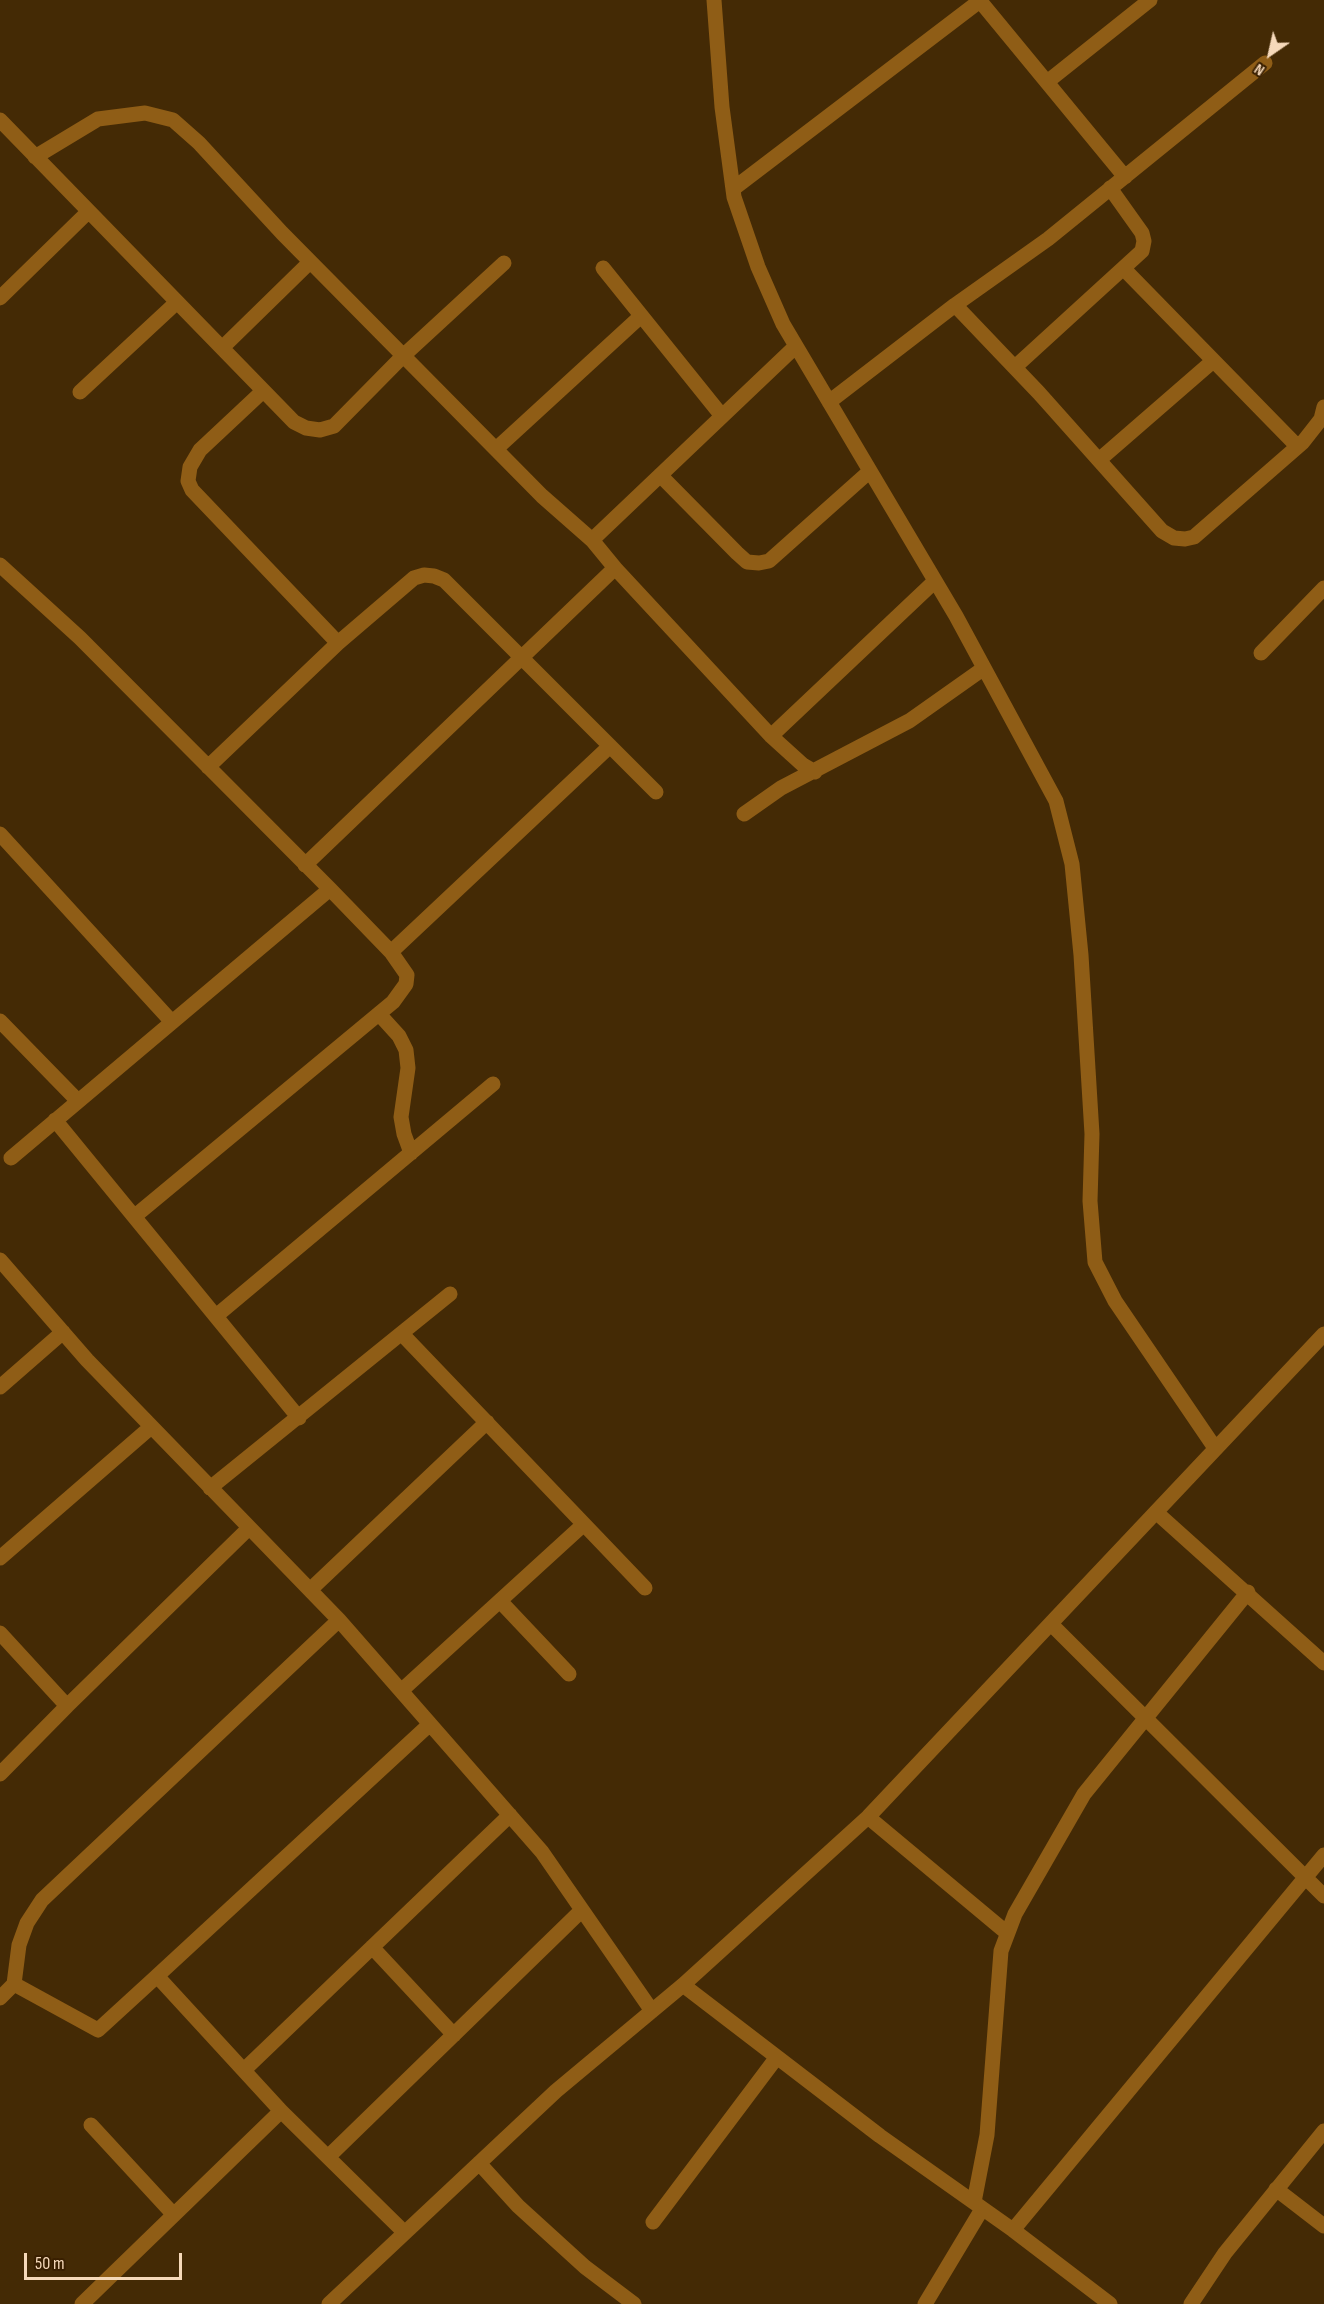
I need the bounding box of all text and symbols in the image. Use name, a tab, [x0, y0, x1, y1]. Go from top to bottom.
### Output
north arrow	[1240, 24, 1300, 84]
text: N	[1251, 59, 1269, 80]
scale bar	[27, 2241, 184, 2279]
text: 50 m	[35, 2253, 65, 2274]

